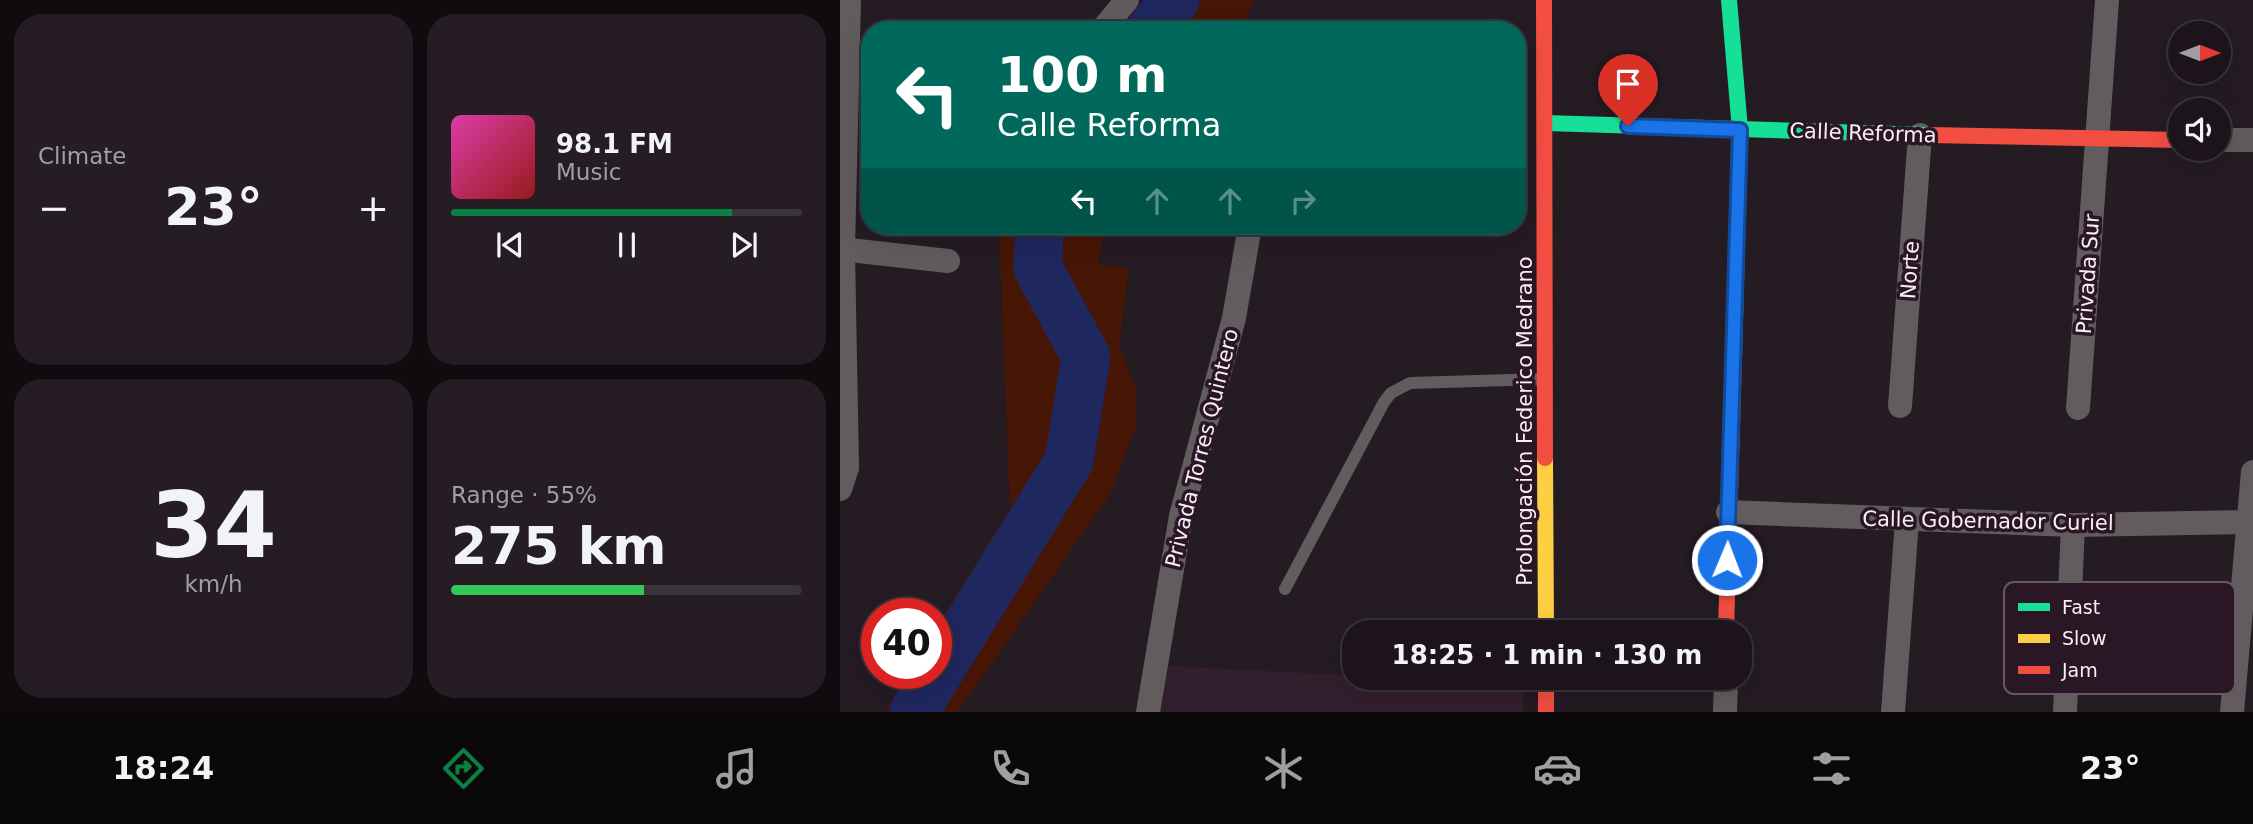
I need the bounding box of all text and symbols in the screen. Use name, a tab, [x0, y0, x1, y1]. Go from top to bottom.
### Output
north arrow	[2168, 21, 2231, 84]
map controls	[2168, 21, 2231, 161]
text: 100 m	[997, 47, 1167, 104]
icon: left	[882, 49, 973, 140]
pin	[1598, 54, 1658, 126]
icon: arrive	[1609, 65, 1647, 103]
button: sound	[2168, 98, 2231, 161]
text: Calle Reforma	[997, 106, 1221, 144]
street label: Calle Reforma	[1789, 118, 1937, 148]
text: 98.1 FM	[556, 129, 673, 159]
text: Climate	[38, 143, 127, 169]
text: Music	[556, 159, 621, 185]
text: 23°	[164, 177, 263, 237]
icon: left	[1065, 182, 1103, 220]
icon: ahead	[1138, 182, 1176, 220]
icon: ahead	[1211, 182, 1249, 220]
icon: right	[1284, 182, 1322, 220]
text: −	[38, 186, 70, 230]
text: +	[357, 186, 389, 230]
street label: Privada Sur	[2072, 213, 2104, 335]
icon: previous	[491, 226, 529, 264]
icon: pause	[608, 226, 646, 264]
icon: next	[725, 226, 763, 264]
street label: Norte	[1896, 240, 1924, 300]
street label: Prolongación Federico Medrano	[1513, 256, 1537, 586]
street label: Privada Torres Quintero	[1161, 326, 1243, 570]
text: 34	[150, 473, 277, 578]
text: Range · 55%	[451, 482, 597, 508]
street label: Calle Gobernador Curiel	[1862, 507, 2114, 535]
text: 275 km	[451, 516, 666, 576]
position arrow	[1690, 523, 1764, 597]
text: km/h	[184, 571, 243, 597]
legend	[2004, 582, 2235, 694]
text: Fast	[2062, 596, 2100, 618]
speed limit sign: 40	[861, 598, 952, 689]
text: Slow	[2062, 627, 2107, 649]
text: 18:25 · 1 min · 130 m	[1392, 640, 1702, 670]
text: Jam	[2061, 659, 2098, 681]
icon: directions	[439, 744, 488, 793]
icon: music	[712, 744, 761, 793]
icon: phone	[986, 744, 1035, 793]
icon: climate	[1259, 744, 1308, 793]
icon: car	[1533, 744, 1582, 793]
icon: filters	[1807, 744, 1856, 793]
text: 18:24	[112, 749, 214, 787]
text: 23°	[2080, 749, 2141, 787]

